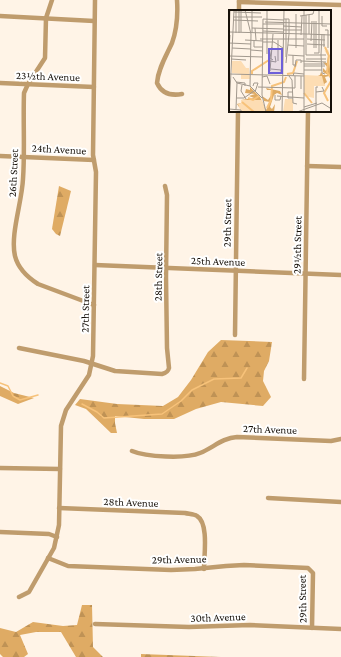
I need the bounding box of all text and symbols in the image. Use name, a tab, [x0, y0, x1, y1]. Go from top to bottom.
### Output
inset map	[229, 10, 331, 112]
street label: 23½th Avenue	[16, 69, 80, 83]
street label: 24th Avenue	[31, 142, 87, 156]
street label: 26th Street	[6, 148, 20, 197]
street label: 29th Street	[221, 198, 233, 247]
street label: 29½th Street	[290, 216, 304, 274]
street label: 28th Street	[152, 252, 164, 301]
street label: 25th Avenue	[191, 254, 246, 268]
street label: 27th Street	[79, 285, 91, 333]
street label: 27th Avenue	[243, 422, 297, 436]
street label: 28th Avenue	[103, 495, 159, 509]
street label: 29th Avenue	[151, 553, 207, 565]
street label: 29th Street	[296, 574, 308, 623]
street label: 30th Avenue	[190, 610, 246, 624]

